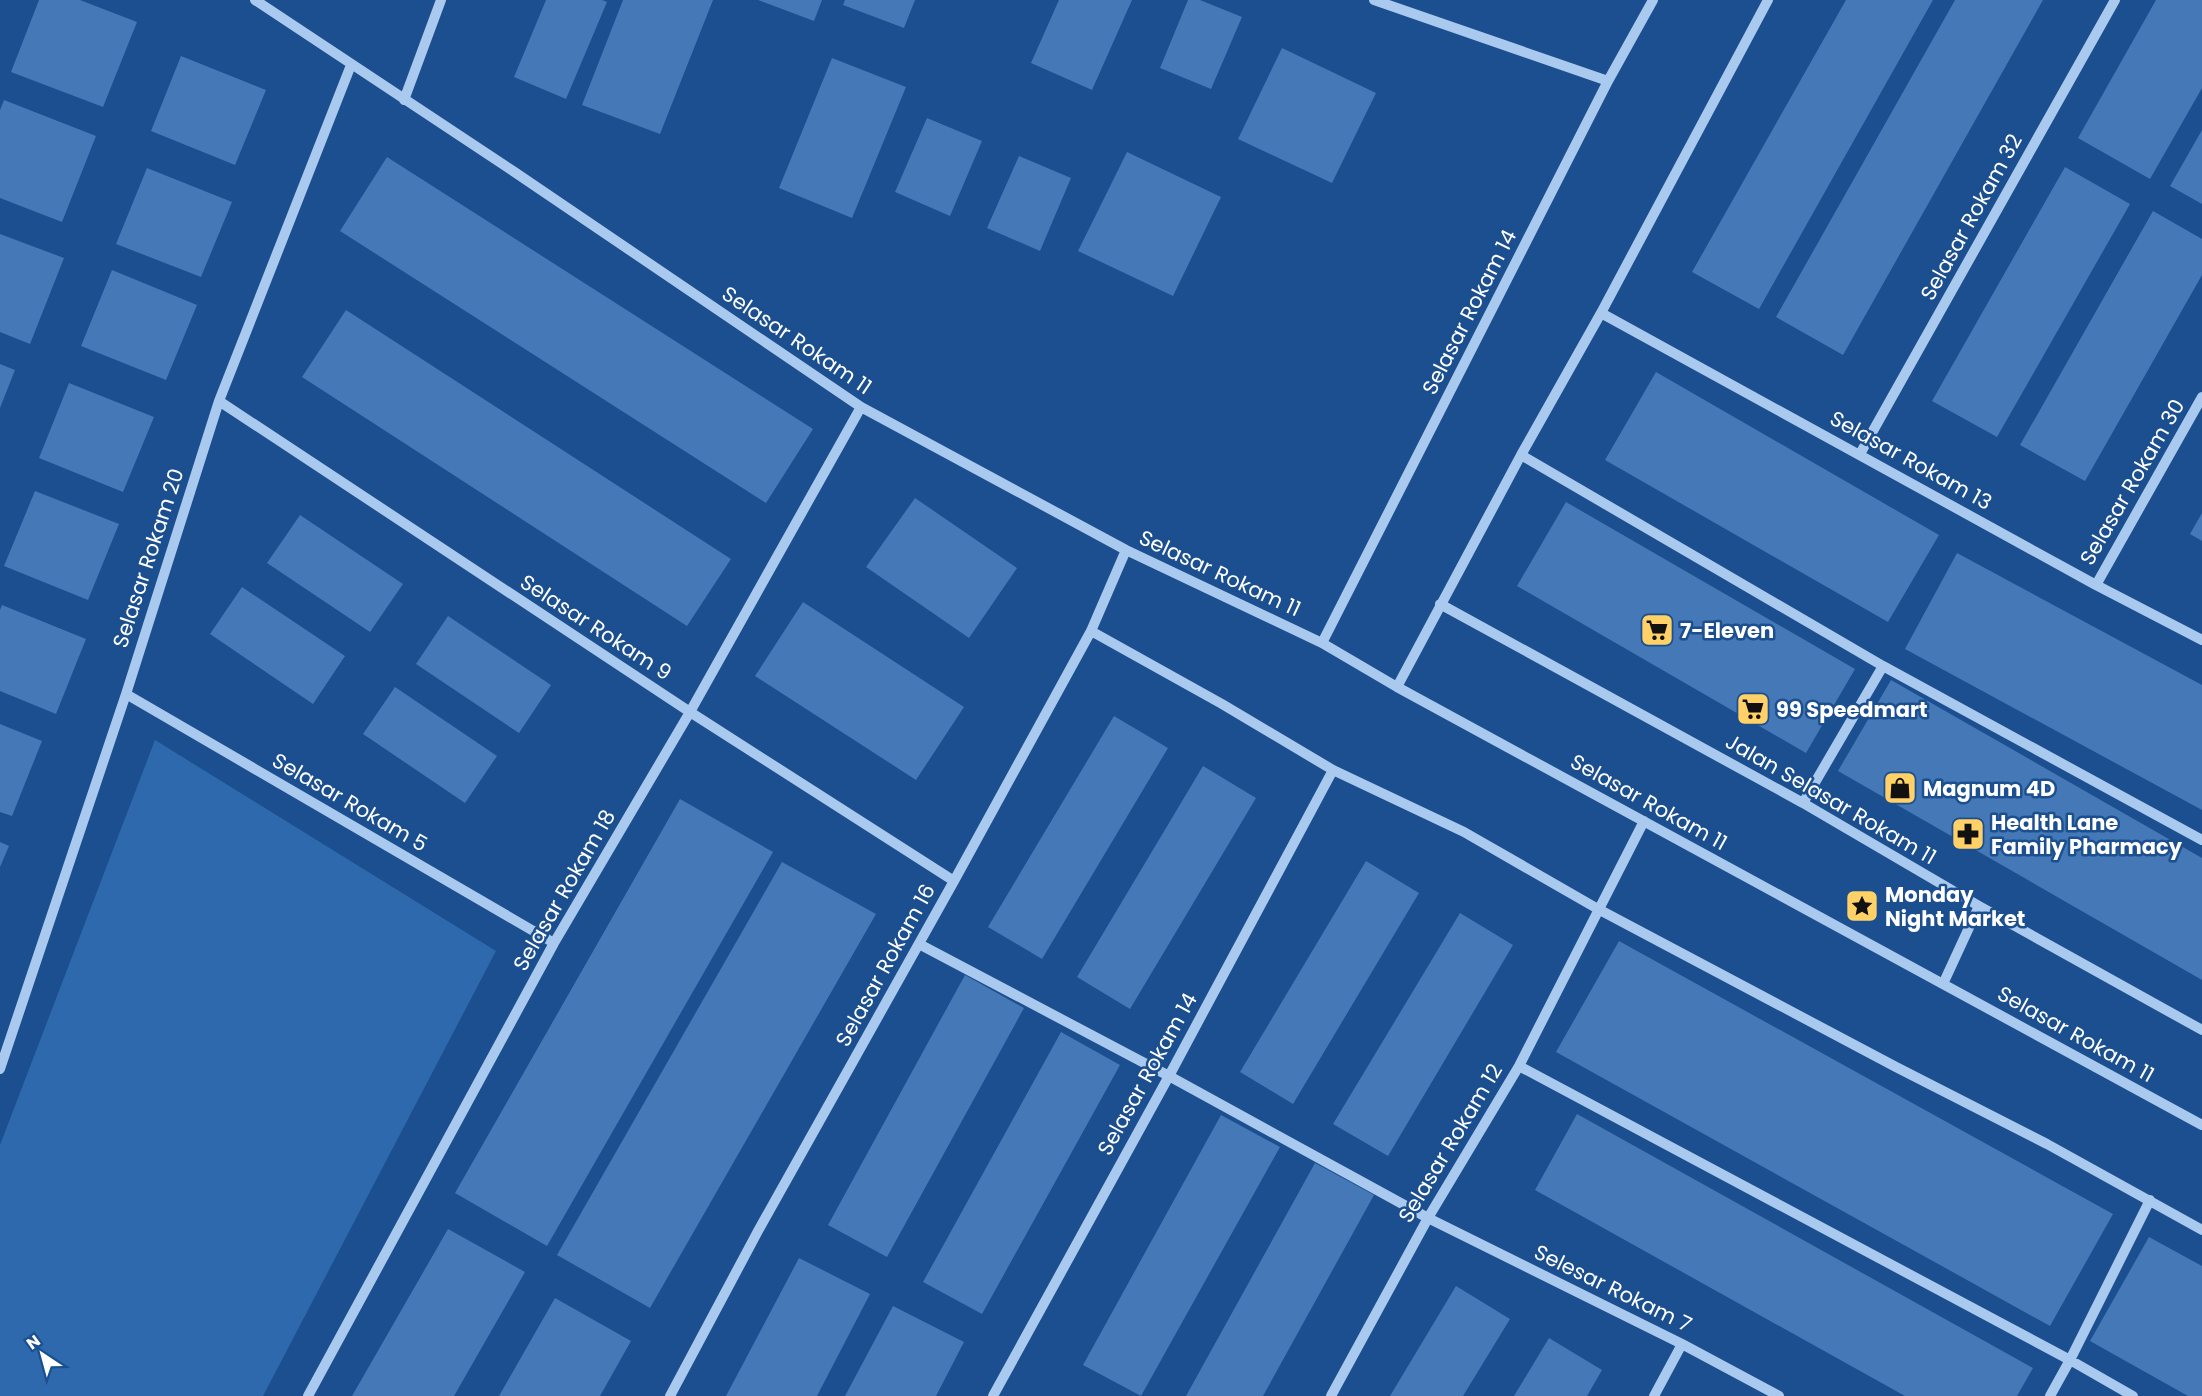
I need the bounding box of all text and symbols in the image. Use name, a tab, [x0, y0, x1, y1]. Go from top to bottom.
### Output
street label: Selasar Rokam 32	[1913, 129, 2029, 305]
street label: Selasar Rokam 14	[1415, 224, 1523, 400]
street label: Selasar Rokam 11	[716, 279, 878, 401]
street label: Selasar Rokam 30	[2073, 394, 2191, 570]
street label: Selasar Rokam 13	[1825, 403, 1997, 517]
street label: Selasar Rokam 20	[105, 465, 191, 651]
street label: Selasar Rokam 11	[1134, 523, 1306, 623]
street label: Selasar Rokam 9	[515, 567, 677, 687]
supermarket icon: 7-Eleven	[1639, 612, 1675, 648]
place label: 7-Eleven	[1680, 616, 1774, 645]
supermarket icon: 99 Speedmart	[1735, 691, 1771, 727]
place label: 99 Speedmart	[1776, 695, 1928, 724]
street label: Jalan Selasar Rokam 11	[1720, 727, 1942, 871]
street label: Selasar Rokam 5	[267, 746, 433, 858]
street label: Selasar Rokam 11	[1565, 747, 1733, 857]
shop icon: Magnum 4D	[1882, 770, 1918, 806]
place label: Magnum 4D	[1923, 774, 2055, 803]
street label: Selasar Rokam 18	[506, 804, 622, 976]
place label: Health Lane Family Pharmacy	[1991, 808, 2183, 861]
pharmacy icon: Health Lane Family Pharmacy	[1950, 816, 1986, 852]
street label: Selasar Rokam 16	[828, 878, 942, 1052]
place label: Monday Night Market	[1885, 880, 2025, 933]
place icon: Monday Night Market	[1844, 888, 1880, 924]
street label: Selasar Rokam 11	[1992, 979, 2160, 1089]
street label: Selasar Rokam 14	[1090, 988, 1204, 1160]
street label: Selasar Rokam 12	[1391, 1058, 1509, 1228]
street label: Selesar Rokam 7	[1529, 1237, 1697, 1339]
north arrow	[12, 1324, 72, 1384]
text: N	[22, 1329, 45, 1355]

